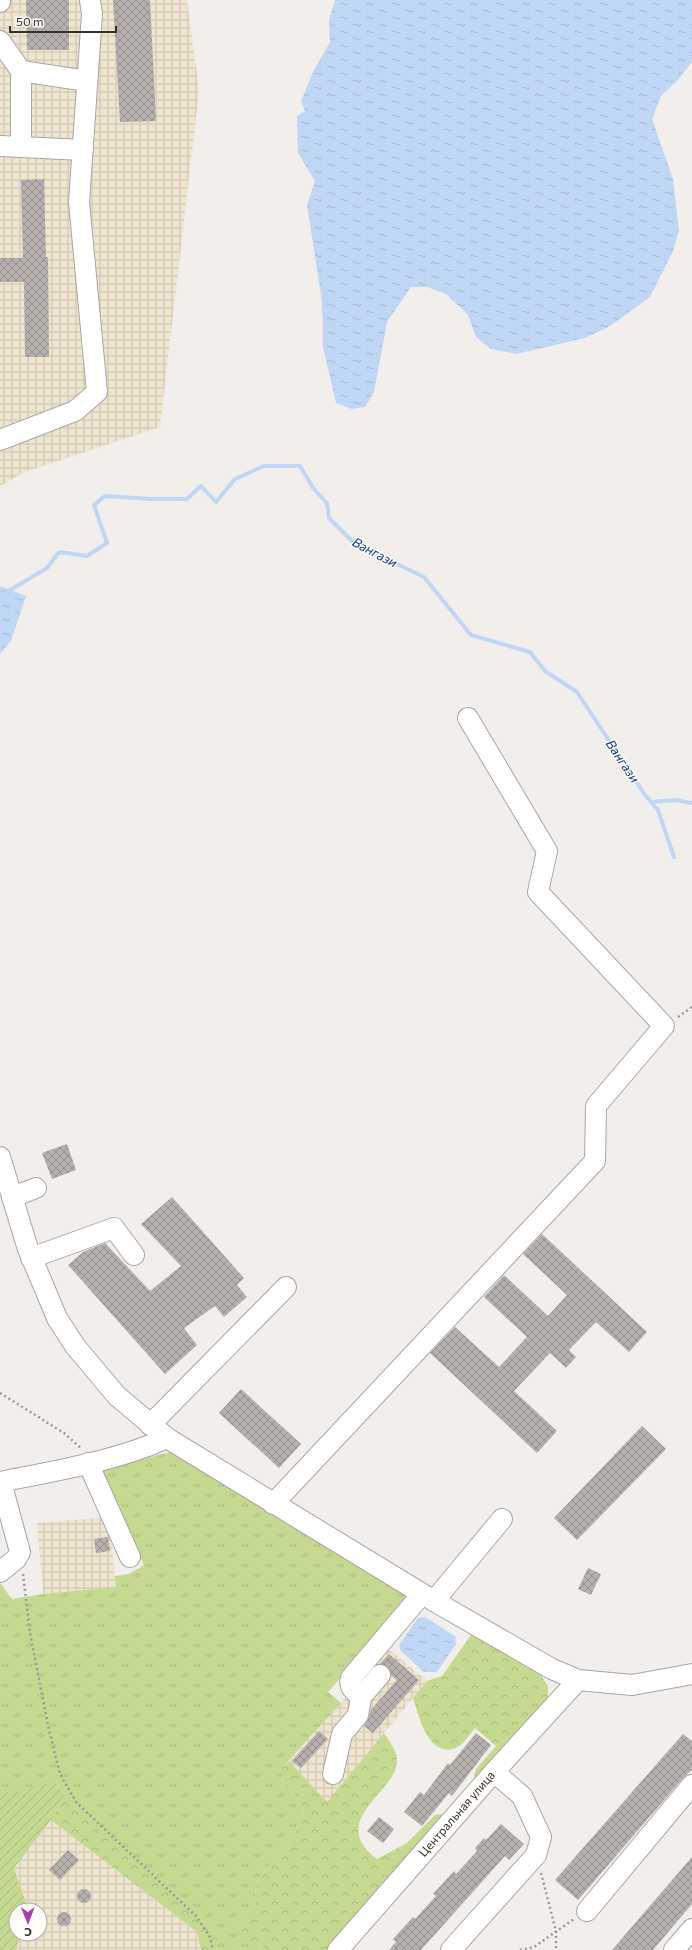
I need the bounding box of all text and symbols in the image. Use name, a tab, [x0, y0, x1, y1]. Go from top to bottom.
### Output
scale bar	[10, 8, 116, 34]
text: 50 m	[16, 14, 44, 28]
water label: Вангази	[350, 533, 401, 571]
water label: Вангази	[603, 736, 644, 786]
street label: Центральная улица	[415, 1768, 497, 1859]
north arrow	[8, 1902, 48, 1942]
text: С	[24, 1926, 32, 1939]

